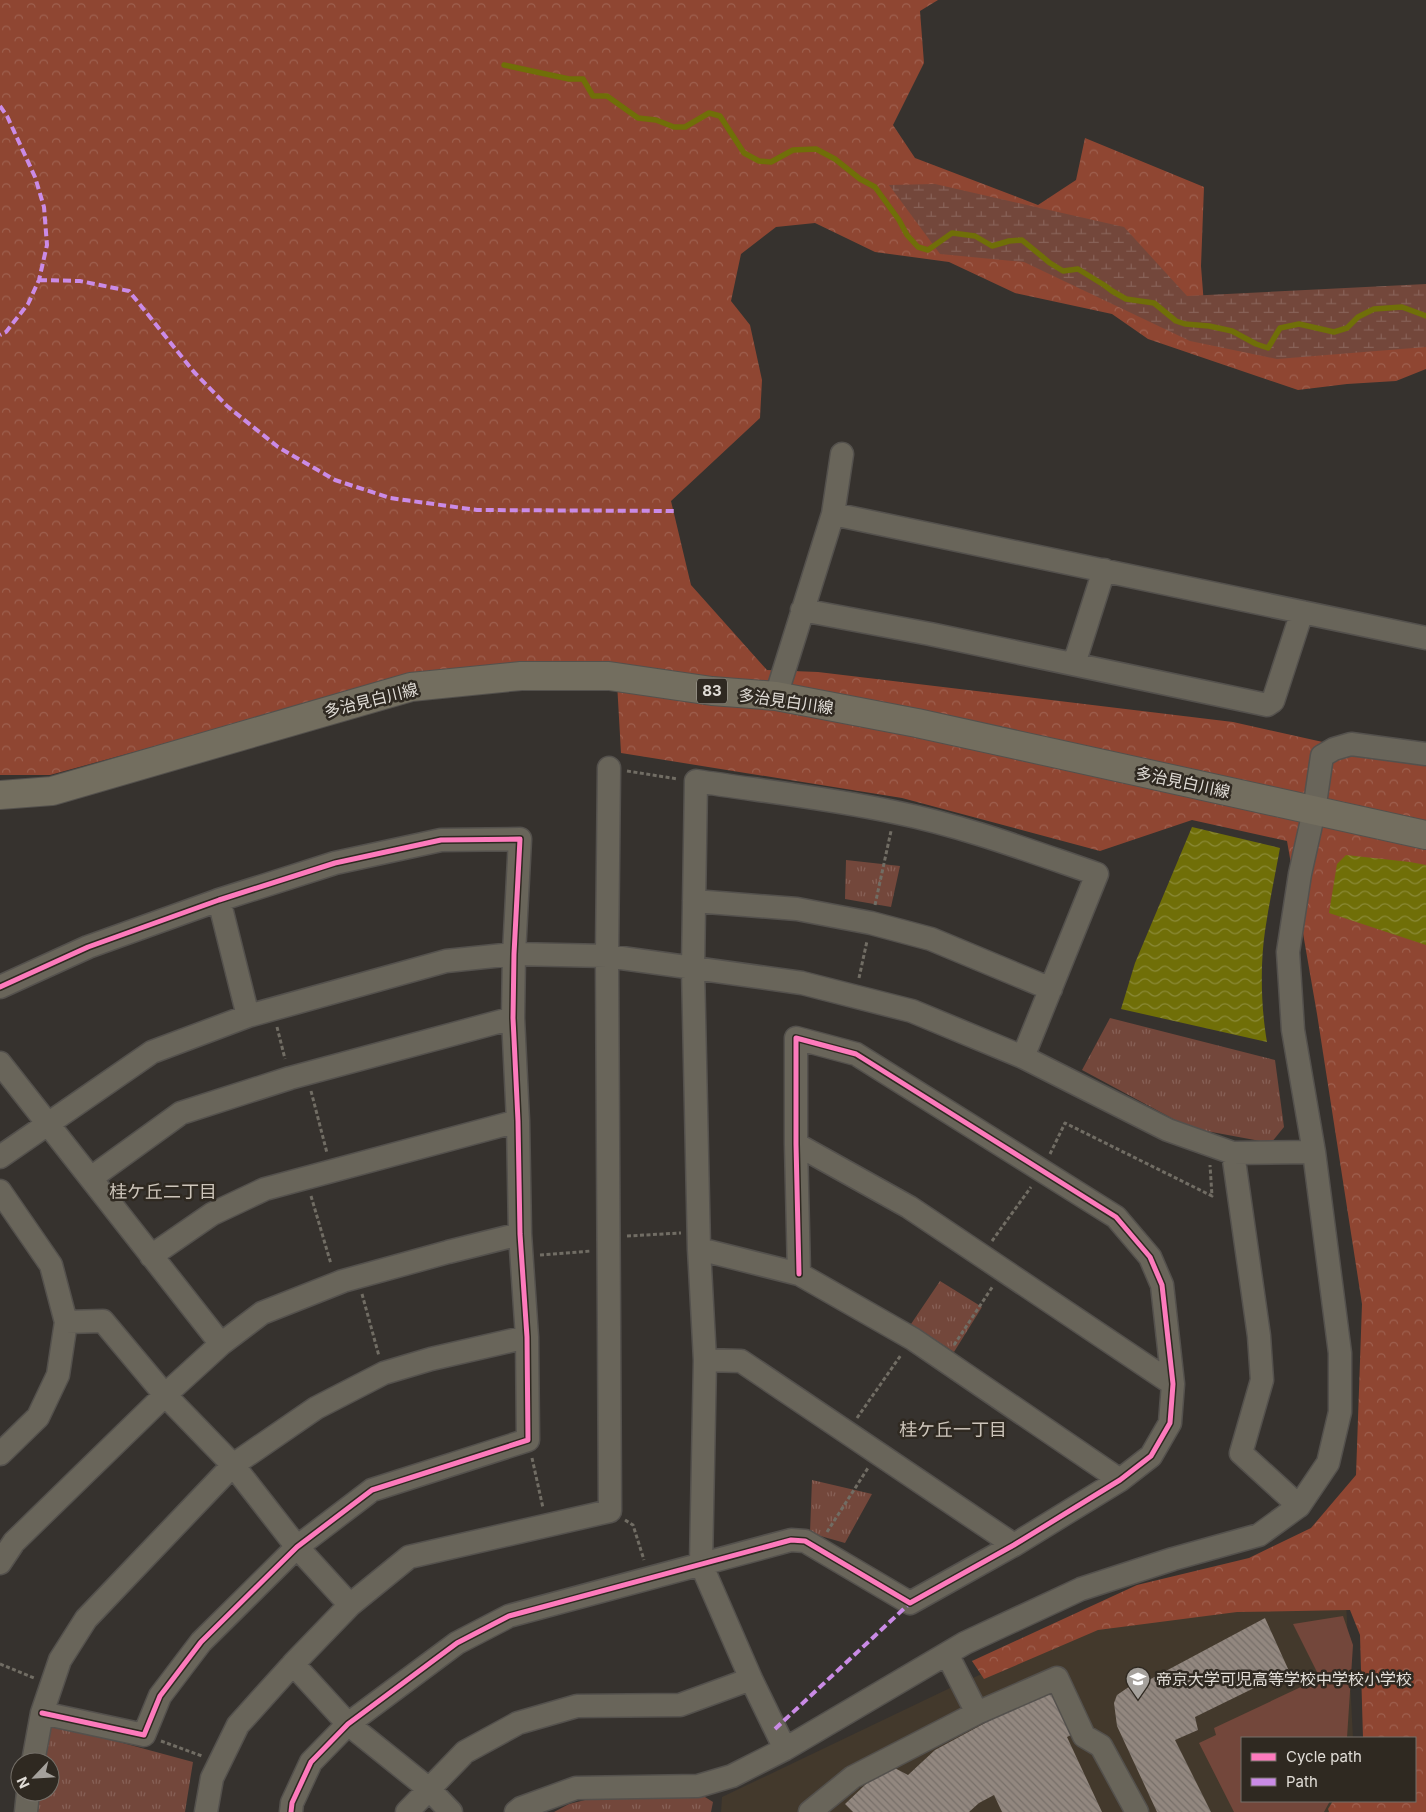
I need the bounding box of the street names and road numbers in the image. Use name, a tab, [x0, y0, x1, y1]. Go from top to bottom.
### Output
road number: 83	[697, 678, 727, 704]
street label: 多治見白川線	[322, 679, 420, 721]
street label: 多治見白川線	[737, 684, 835, 718]
street label: 多治見白川線	[1134, 762, 1232, 802]

